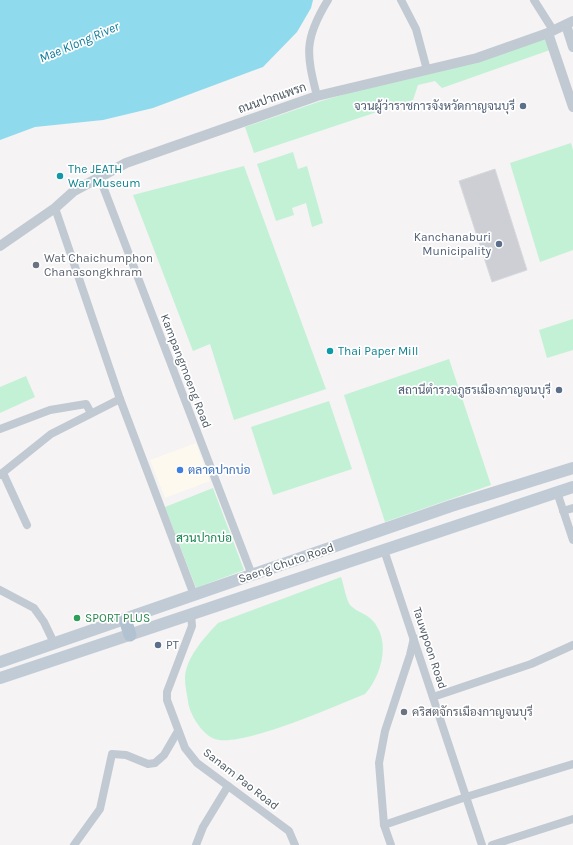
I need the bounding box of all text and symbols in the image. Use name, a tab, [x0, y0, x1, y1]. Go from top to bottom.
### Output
water label: Mae Klong River	[37, 18, 122, 66]
street label: ถนนปากแพรก	[236, 80, 308, 116]
place label: จวนผู้ว่าราชการจังหวัดกาญจนบุรี	[354, 98, 515, 115]
marker: จวนผู้ว่าราชการจังหวัดกาญจนบุรี	[518, 101, 528, 111]
place label: The JEATH War Museum	[68, 162, 141, 190]
marker: The JEATH War Museum	[55, 171, 65, 181]
place label: Kanchanaburi Municipality	[414, 230, 491, 258]
marker: Kanchanaburi Municipality	[494, 239, 504, 249]
place label: Wat Chaichumphon Chanasongkhram	[44, 251, 153, 279]
marker: Wat Chaichumphon Chanasongkhram	[31, 260, 41, 270]
street label: Kampangmoeng Road	[158, 312, 214, 430]
place label: Thai Paper Mill	[338, 344, 418, 358]
marker: Thai Paper Mill	[325, 346, 335, 356]
place label: สถานีตำรวจภูธรเมืองกาญจนบุรี	[398, 382, 551, 399]
marker: สถานีตำรวจภูธรเมืองกาญจนบุรี	[554, 385, 564, 395]
place label: ตลาดปากบ่อ	[188, 463, 251, 477]
marker: ตลาดปากบ่อ	[175, 465, 185, 475]
park label: สวนปากบ่อ	[176, 531, 232, 545]
street label: Saeng Chuto Road	[236, 540, 336, 586]
street label: Tauwpoon Road	[410, 605, 450, 691]
place label: SPORT PLUS	[85, 611, 150, 625]
marker: SPORT PLUS	[72, 613, 82, 623]
place label: PT	[166, 638, 179, 652]
marker: PT	[153, 640, 163, 650]
place label: คริสตจักรเมืองกาญจนบุรี	[412, 704, 533, 721]
marker: คริสตจักรเมืองกาญจนบุรี	[399, 707, 409, 717]
street label: Sanam Pao Road	[200, 745, 282, 813]

